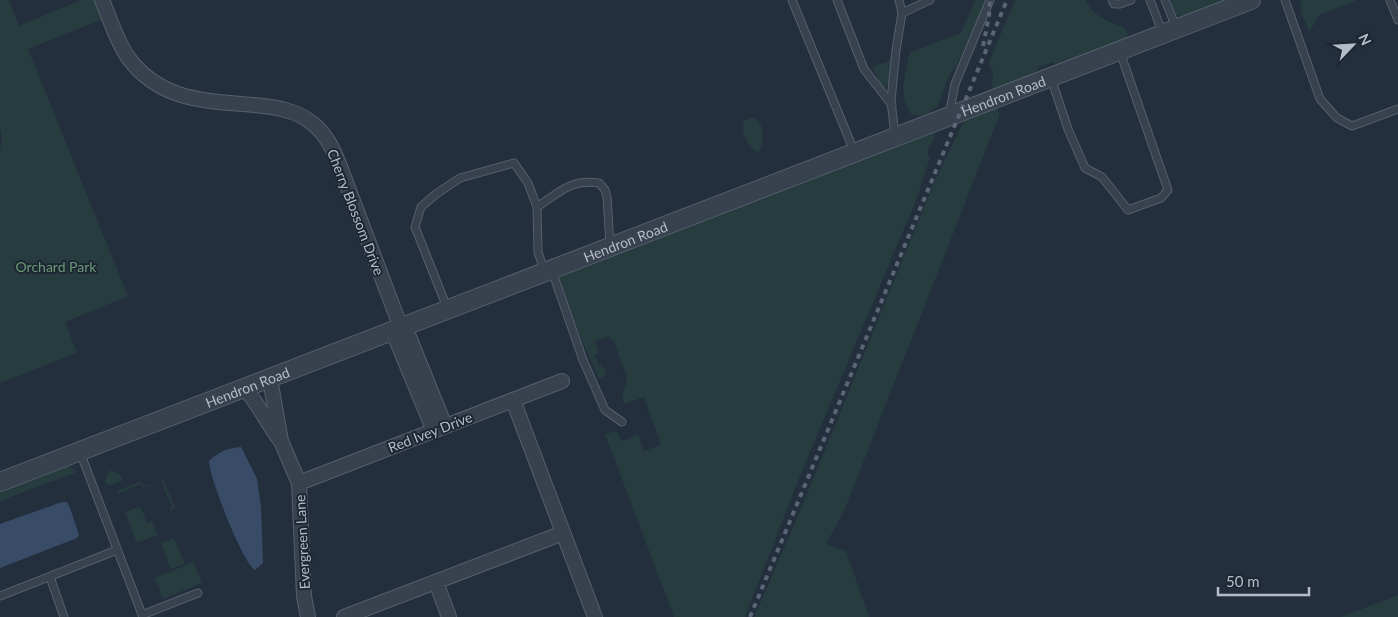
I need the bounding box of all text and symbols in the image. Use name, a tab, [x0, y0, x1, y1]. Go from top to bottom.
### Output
north arrow	[1328, 20, 1378, 70]
text: N	[1355, 31, 1375, 48]
street label: Hendron Road	[959, 72, 1048, 119]
street label: Cherry Blossom Drive	[324, 146, 388, 278]
street label: Hendron Road	[581, 217, 670, 265]
park label: Orchard Park	[16, 258, 97, 275]
street label: Hendron Road	[203, 363, 292, 411]
street label: Red Ivey Drive	[385, 408, 475, 456]
street label: Evergreen Lane	[291, 494, 313, 590]
scale bar	[1218, 564, 1309, 596]
text: 50 m	[1226, 572, 1260, 590]

